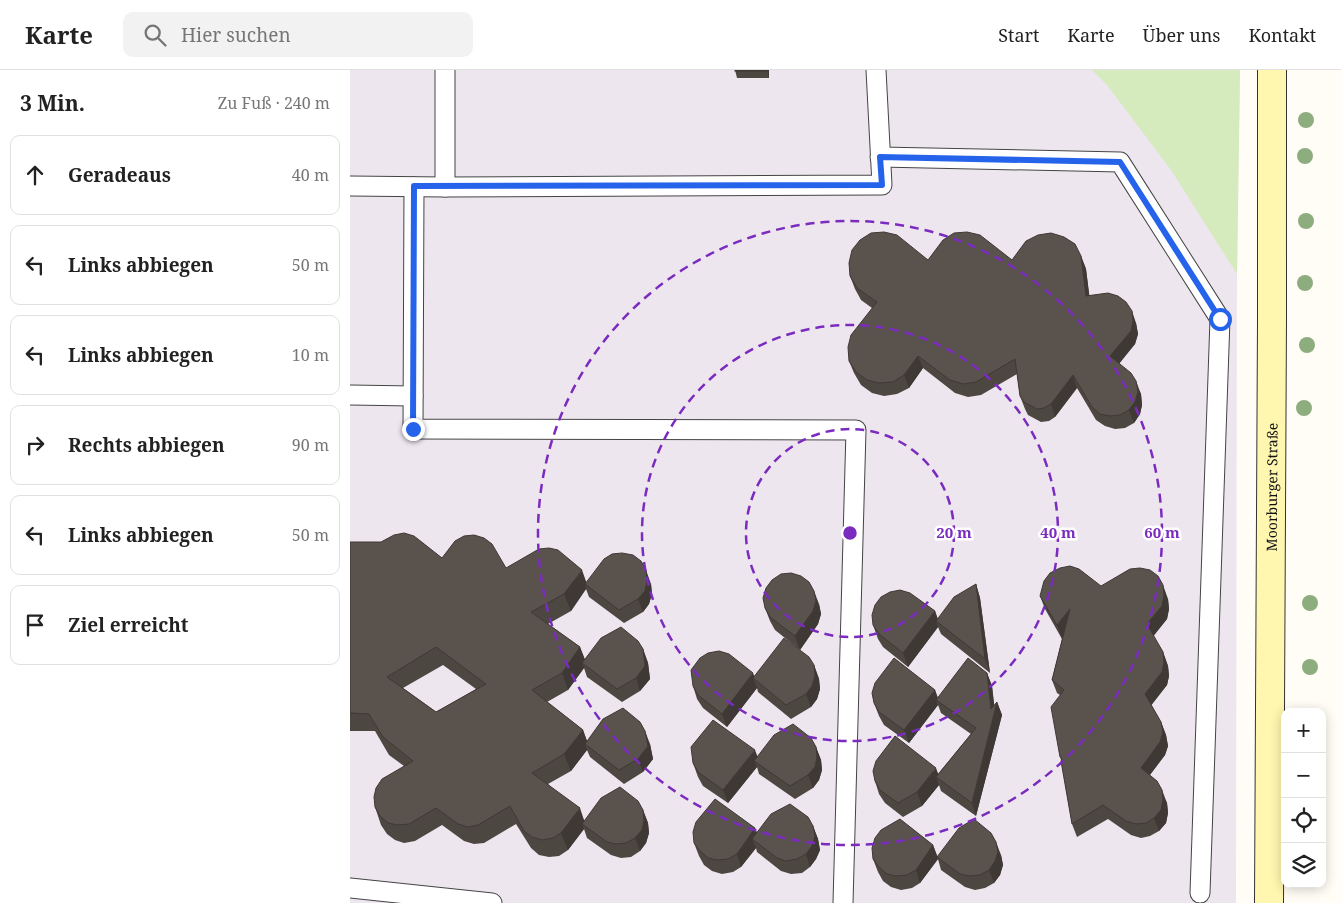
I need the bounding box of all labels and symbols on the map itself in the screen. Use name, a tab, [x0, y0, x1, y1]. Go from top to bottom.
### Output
route start	[1209, 308, 1232, 331]
route end	[402, 418, 425, 441]
street label: Moorburger Straße	[1261, 423, 1281, 551]
text: 20 m	[936, 522, 972, 542]
text: 40 m	[1040, 522, 1076, 542]
text: 60 m	[1144, 522, 1180, 542]
centre of rings	[841, 524, 859, 542]

